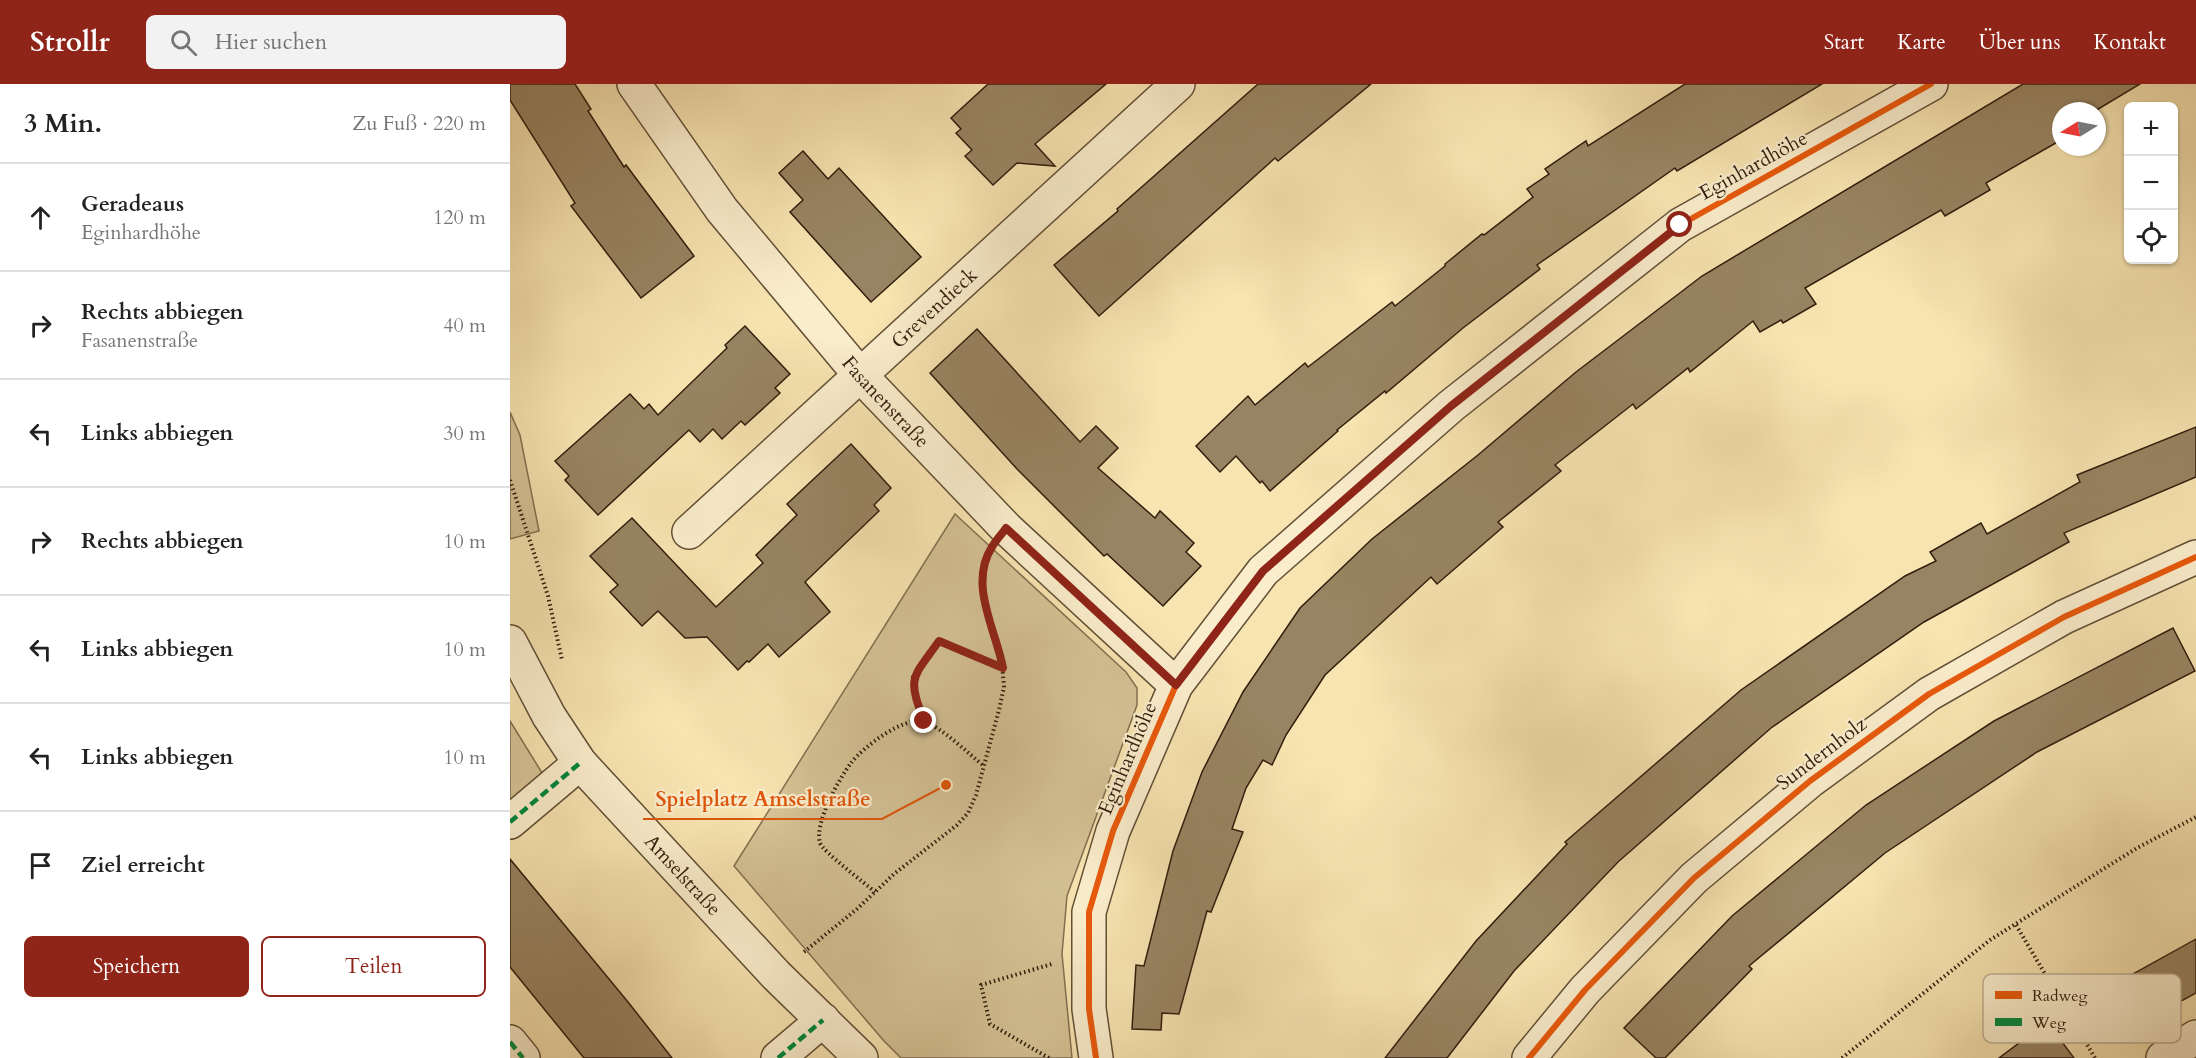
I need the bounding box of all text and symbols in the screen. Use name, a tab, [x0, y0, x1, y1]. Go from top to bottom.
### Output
search box	[146, 15, 566, 69]
text: Strollr	[30, 23, 110, 61]
icon: search	[167, 26, 200, 59]
text: Hier suchen	[215, 27, 327, 57]
text: Start	[1824, 28, 1864, 57]
text: Karte	[1897, 28, 1946, 57]
text: Über uns	[1979, 28, 2061, 57]
text: Kontakt	[2094, 28, 2166, 57]
north arrow	[2052, 102, 2106, 156]
map controls	[2124, 102, 2178, 264]
button: +	[2124, 102, 2178, 156]
text: 3 Min.	[24, 106, 102, 141]
text: Zu Fuß · 220 m	[352, 110, 486, 137]
street label: Eginhardhöhe	[1694, 125, 1812, 206]
button: −	[2124, 156, 2178, 210]
text: Geradeaus	[81, 189, 184, 219]
icon: ahead	[24, 201, 57, 234]
text: 120 m	[433, 204, 486, 231]
button: locate	[2124, 210, 2178, 264]
route start	[1666, 211, 1692, 237]
text: Eginhardhöhe	[81, 219, 201, 246]
street label: Grevendieck	[885, 261, 983, 355]
text: Rechts abbiegen	[81, 297, 244, 327]
icon: right	[24, 309, 57, 342]
text: 40 m	[443, 312, 486, 339]
text: Fasanenstraße	[81, 327, 198, 354]
street label: Fasanenstraße	[836, 350, 936, 454]
icon: left	[24, 417, 57, 450]
text: Links abbiegen	[81, 418, 233, 448]
text: 30 m	[443, 420, 486, 447]
icon: right	[24, 525, 57, 558]
text: Rechts abbiegen	[81, 526, 244, 556]
text: 10 m	[443, 528, 486, 555]
icon: left	[24, 633, 57, 666]
text: Links abbiegen	[81, 634, 233, 664]
text: 10 m	[443, 636, 486, 663]
street label: Eginhardhöhe	[1092, 698, 1163, 819]
route end	[910, 707, 936, 733]
street label: Sundernholz	[1771, 711, 1872, 796]
icon: left	[24, 741, 57, 774]
text: Links abbiegen	[81, 742, 233, 772]
text: 10 m	[443, 744, 486, 771]
callout: Spielplatz Amselstraße	[643, 780, 882, 819]
text: Spielplatz Amselstraße	[655, 785, 871, 814]
street label: Amselstraße	[638, 828, 727, 922]
icon: arrive	[24, 849, 57, 882]
text: Ziel erreicht	[81, 850, 205, 880]
button: Speichern	[24, 936, 249, 997]
button: Teilen	[261, 936, 486, 997]
legend	[1983, 974, 2181, 1043]
text: Radweg	[2032, 985, 2088, 1007]
text: Weg	[2031, 1012, 2066, 1034]

